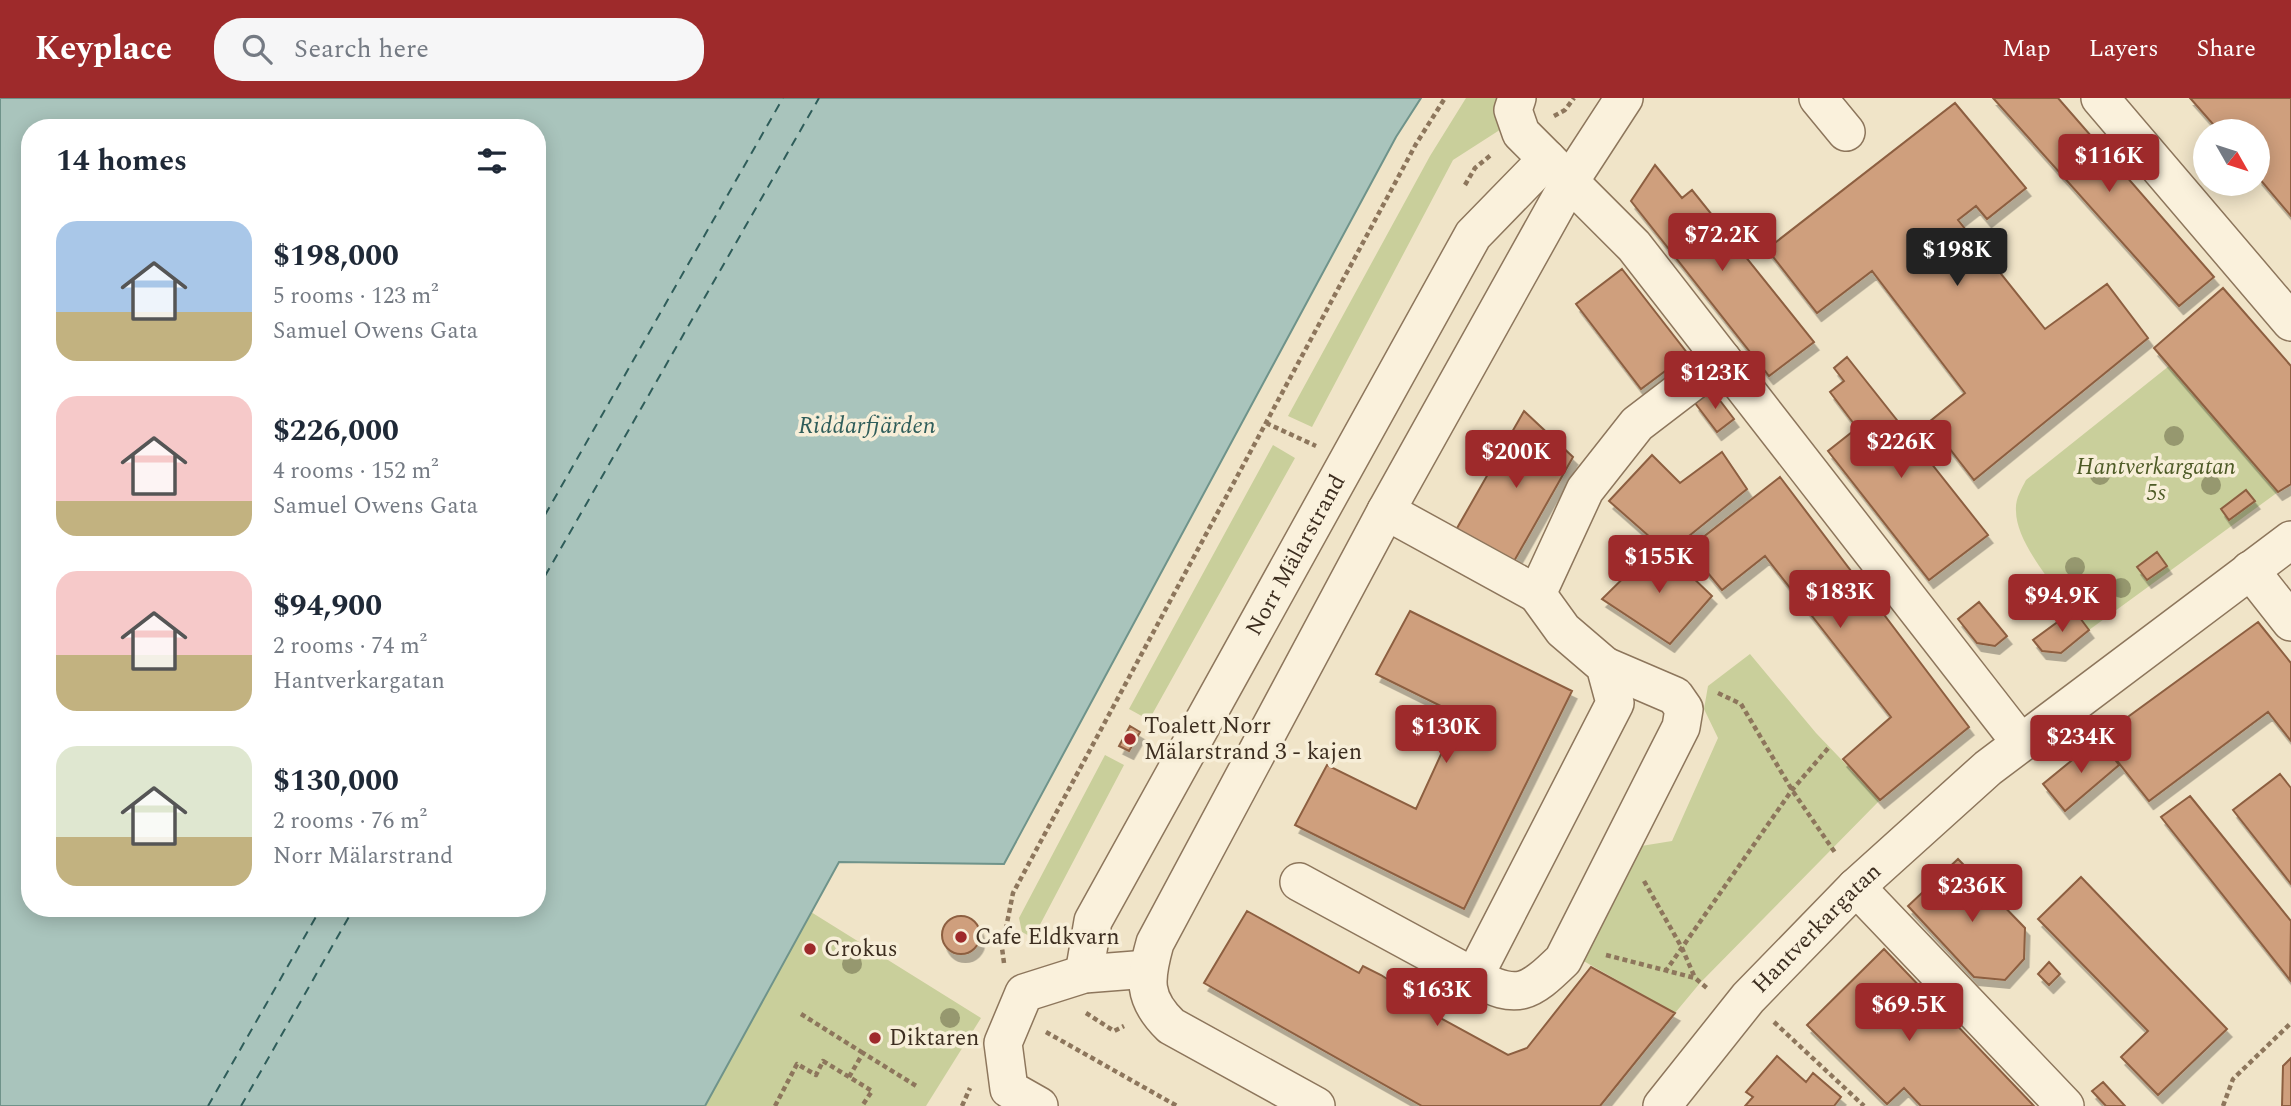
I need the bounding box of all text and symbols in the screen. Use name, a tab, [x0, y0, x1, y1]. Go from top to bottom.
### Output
search box	[214, 18, 704, 81]
text: Keyplace	[35, 24, 172, 74]
text: Search here	[294, 29, 429, 69]
icon: search	[238, 30, 276, 68]
text: Map	[2002, 31, 2051, 67]
text: Layers	[2089, 31, 2159, 67]
text: Share	[2197, 31, 2256, 67]
north arrow	[2193, 119, 2270, 196]
map controls	[2193, 119, 2270, 196]
pin: $116K	[2060, 134, 2158, 194]
text: 14 homes	[56, 138, 187, 184]
text: $116K	[2074, 139, 2144, 174]
icon: filters	[473, 142, 511, 180]
pin: $72.2K	[1665, 214, 1779, 273]
text: $72.2K	[1684, 218, 1760, 253]
pin: $198K	[1908, 228, 2006, 288]
text: $198,000	[273, 233, 399, 279]
text: $198K	[1922, 233, 1992, 268]
icon: home	[112, 249, 196, 333]
text: 5 rooms · 123 m²	[273, 279, 439, 314]
text: Samuel Owens Gata	[273, 314, 478, 349]
pin: $123K	[1666, 352, 1764, 411]
text: $123K	[1680, 356, 1750, 391]
text: $226,000	[273, 408, 399, 454]
water label: Riddarfjärden	[798, 408, 936, 444]
pin: $226K	[1852, 420, 1950, 480]
icon: home	[112, 424, 196, 508]
text: $226K	[1866, 425, 1936, 460]
pin: $200K	[1467, 430, 1565, 490]
text: $200K	[1481, 435, 1551, 470]
park label: Hantverkargatan 5s	[2076, 450, 2236, 511]
text: 4 rooms · 152 m²	[273, 454, 439, 489]
street label: Norr Mälarstrand	[1237, 468, 1355, 642]
text: Samuel Owens Gata	[273, 489, 478, 524]
pin: $155K	[1610, 536, 1708, 595]
text: $155K	[1624, 540, 1694, 575]
pin: $183K	[1791, 570, 1889, 630]
pin: $94.9K	[2005, 574, 2119, 634]
text: $183K	[1805, 575, 1875, 610]
text: $94.9K	[2024, 579, 2100, 614]
text: $94,900	[273, 583, 382, 629]
icon: home	[112, 599, 196, 683]
text: 2 rooms · 74 m²	[273, 629, 427, 664]
text: Hantverkargatan	[273, 664, 445, 699]
pin: $130K	[1397, 706, 1495, 765]
place label: Toalett Norr Mälarstrand 3 - kajen	[1144, 709, 1362, 770]
text: $130K	[1411, 710, 1481, 745]
pin: $234K	[2032, 716, 2130, 775]
text: $234K	[2046, 720, 2116, 755]
marker: Toalett Norr Mälarstrand 3 - kajen	[1122, 731, 1138, 747]
text: $130,000	[273, 758, 399, 804]
icon: home	[112, 774, 196, 858]
text: 2 rooms · 76 m²	[273, 804, 427, 839]
text: Norr Mälarstrand	[273, 839, 453, 874]
street label: Hantverkargatan	[1744, 855, 1889, 1002]
pin: $236K	[1923, 864, 2021, 924]
text: $236K	[1937, 869, 2007, 904]
place label: Cafe Eldkvarn	[975, 920, 1120, 955]
marker: Cafe Eldkvarn	[953, 929, 969, 945]
place label: Crokus	[824, 932, 898, 967]
marker: Crokus	[802, 941, 818, 957]
pin: $163K	[1388, 968, 1486, 1028]
text: $163K	[1402, 973, 1472, 1008]
pin: $69.5K	[1852, 984, 1966, 1043]
text: $69.5K	[1871, 988, 1947, 1023]
place label: Diktaren	[889, 1021, 979, 1056]
marker: Diktaren	[867, 1030, 883, 1046]

